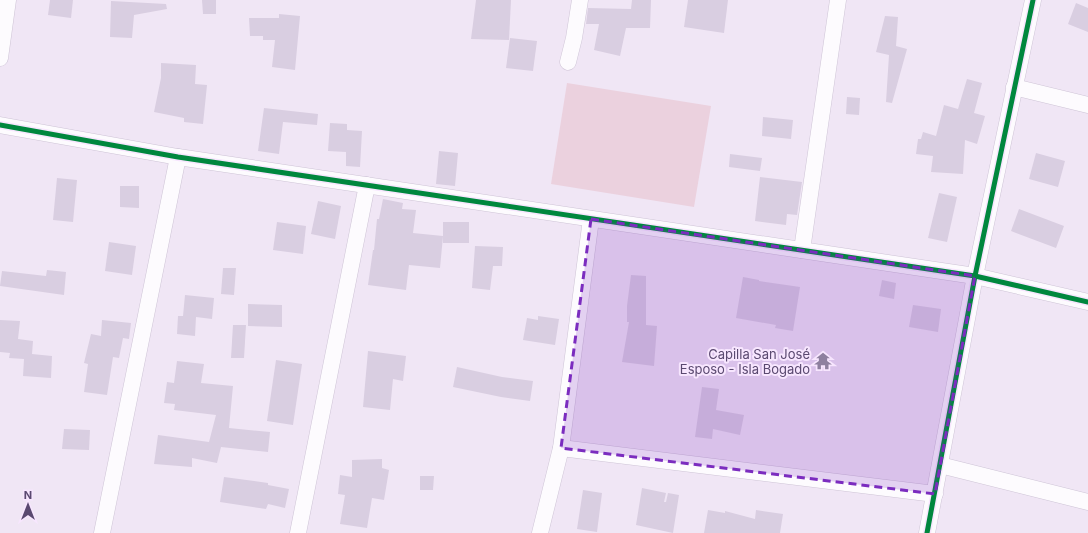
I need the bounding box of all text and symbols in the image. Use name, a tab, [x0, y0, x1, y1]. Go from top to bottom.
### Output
place label: Capilla San José Esposo - Isla Bogado	[680, 346, 810, 377]
temple icon: Capilla San José Esposo - Isla Bogado	[813, 351, 833, 371]
north arrow	[8, 485, 48, 525]
text: N	[24, 488, 32, 502]

